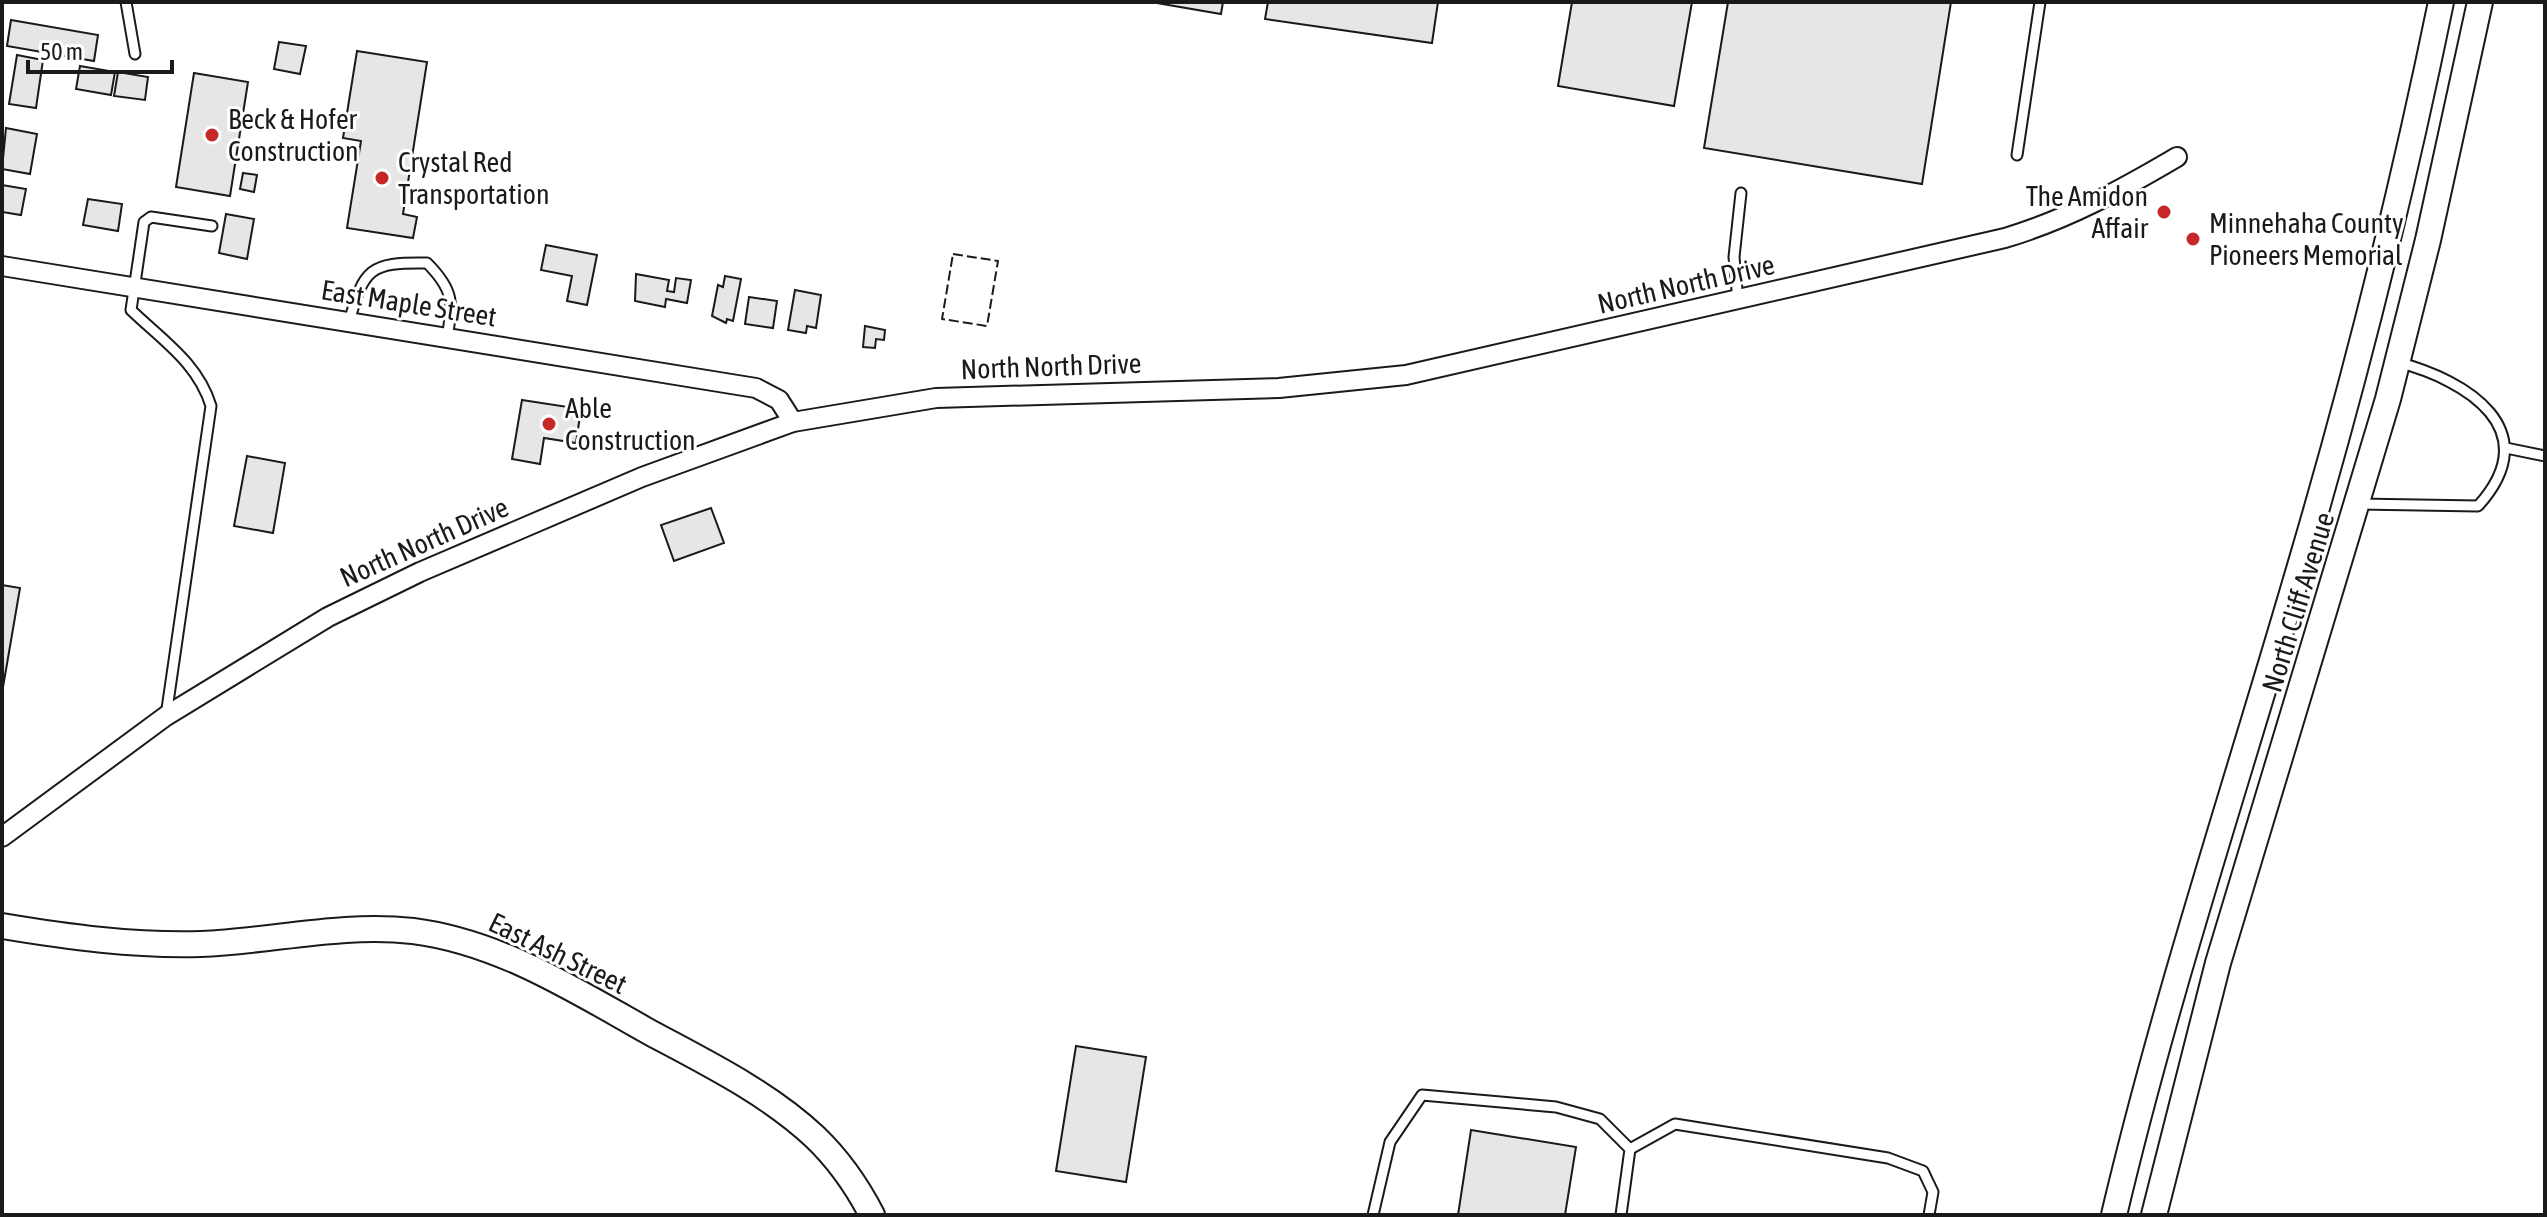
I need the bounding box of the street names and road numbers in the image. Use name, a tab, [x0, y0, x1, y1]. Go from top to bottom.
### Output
street label: North North Drive	[1594, 248, 1778, 320]
street label: East Maple Street	[319, 273, 499, 333]
street label: North North Drive	[960, 347, 1142, 385]
street label: North North Drive	[335, 491, 513, 593]
street label: North Cliff Avenue	[2255, 508, 2341, 696]
street label: East Ash Street	[484, 906, 632, 1000]

